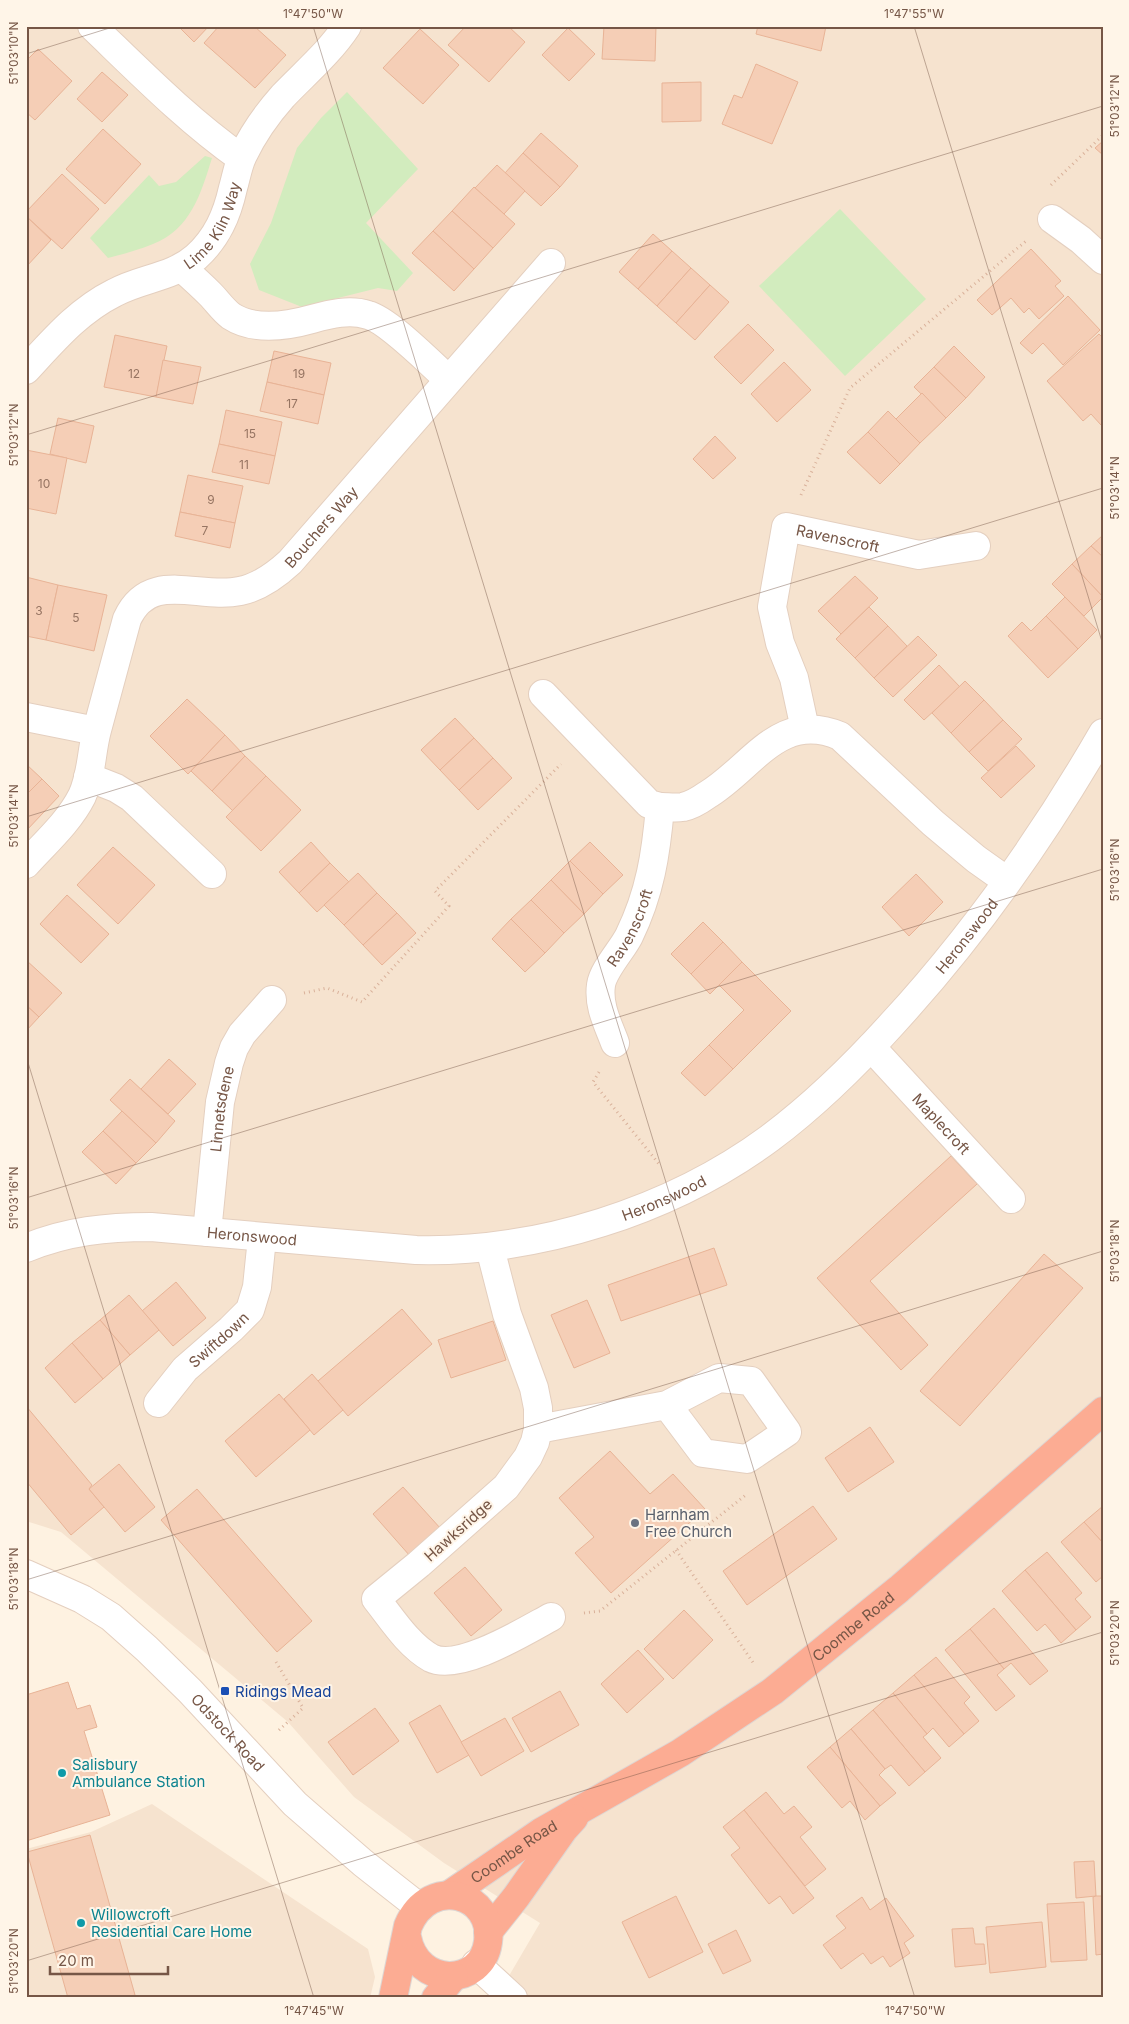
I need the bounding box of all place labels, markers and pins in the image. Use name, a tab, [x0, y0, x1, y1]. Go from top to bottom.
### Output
place label: Harnham Free Church	[645, 1505, 732, 1541]
marker: Harnham Free Church	[629, 1517, 641, 1529]
place label: Ridings Mead	[235, 1682, 331, 1701]
marker: Ridings Mead	[219, 1685, 231, 1697]
place label: Salisbury Ambulance Station	[72, 1755, 205, 1791]
marker: Salisbury Ambulance Station	[56, 1767, 68, 1779]
place label: Willowcroft Residential Care Home	[91, 1905, 252, 1941]
marker: Willowcroft Residential Care Home	[75, 1917, 87, 1929]

